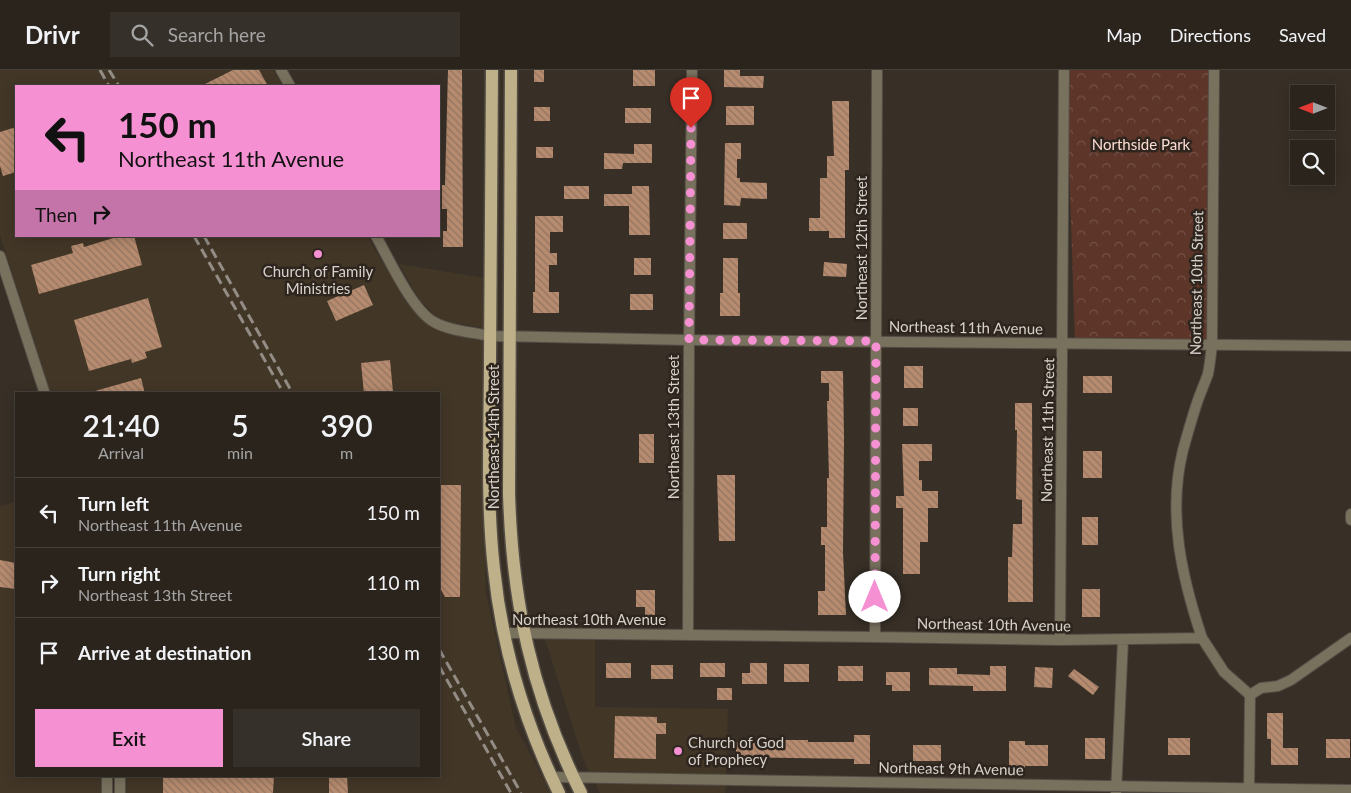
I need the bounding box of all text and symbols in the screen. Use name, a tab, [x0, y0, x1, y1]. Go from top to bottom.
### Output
search box	[110, 12, 460, 57]
text: Drivr	[25, 20, 80, 49]
icon: search	[128, 21, 156, 49]
text: Search here	[168, 23, 266, 46]
text: Map	[1106, 24, 1142, 46]
text: Directions	[1170, 24, 1251, 46]
text: Saved	[1279, 24, 1326, 46]
pin	[670, 77, 712, 128]
icon: arrive	[677, 84, 705, 112]
north arrow	[1290, 85, 1335, 130]
map controls	[1290, 85, 1335, 185]
text: 150 m	[118, 103, 217, 145]
icon: left	[35, 105, 100, 170]
park label: Northside Park	[1092, 135, 1191, 153]
button: search	[1290, 140, 1335, 185]
text: Northeast 11th Avenue	[118, 145, 344, 172]
street label: Northeast 12th Street	[852, 175, 870, 320]
icon: right	[87, 200, 115, 228]
text: Then	[35, 203, 77, 226]
street label: Northeast 10th Street	[1186, 210, 1206, 355]
marker: Church of Family Ministries	[312, 248, 324, 260]
place label: Church of Family Ministries	[263, 262, 374, 297]
street label: Northeast 11th Avenue	[889, 317, 1043, 337]
street label: Northeast 13th Street	[664, 354, 682, 499]
street label: Northeast 11th Street	[1037, 357, 1057, 502]
street label: Northeast 14th Street	[484, 364, 502, 509]
text: 21:40	[82, 407, 160, 443]
text: 5	[231, 407, 249, 443]
text: 390	[320, 407, 373, 443]
text: Arrival	[98, 443, 144, 462]
text: min	[227, 443, 253, 462]
text: m	[340, 443, 353, 462]
text: Turn left	[78, 492, 149, 515]
icon: left	[35, 499, 63, 527]
text: 150 m	[366, 501, 420, 524]
text: Northeast 11th Avenue	[78, 515, 242, 534]
text: Turn right	[78, 562, 160, 585]
icon: right	[35, 569, 63, 597]
position arrow	[848, 570, 900, 622]
text: 110 m	[366, 571, 420, 594]
text: Northeast 13th Street	[78, 585, 232, 604]
street label: Northeast 10th Avenue	[512, 610, 666, 628]
street label: Northeast 10th Avenue	[917, 614, 1071, 634]
icon: arrive	[35, 639, 63, 667]
text: Arrive at destination	[78, 641, 251, 664]
text: 130 m	[366, 641, 420, 664]
button: Exit	[35, 709, 223, 767]
button: Share	[233, 709, 420, 767]
place label: Church of God of Prophecy	[688, 733, 784, 768]
marker: Church of God of Prophecy	[672, 745, 684, 757]
street label: Northeast 9th Avenue	[878, 758, 1024, 778]

